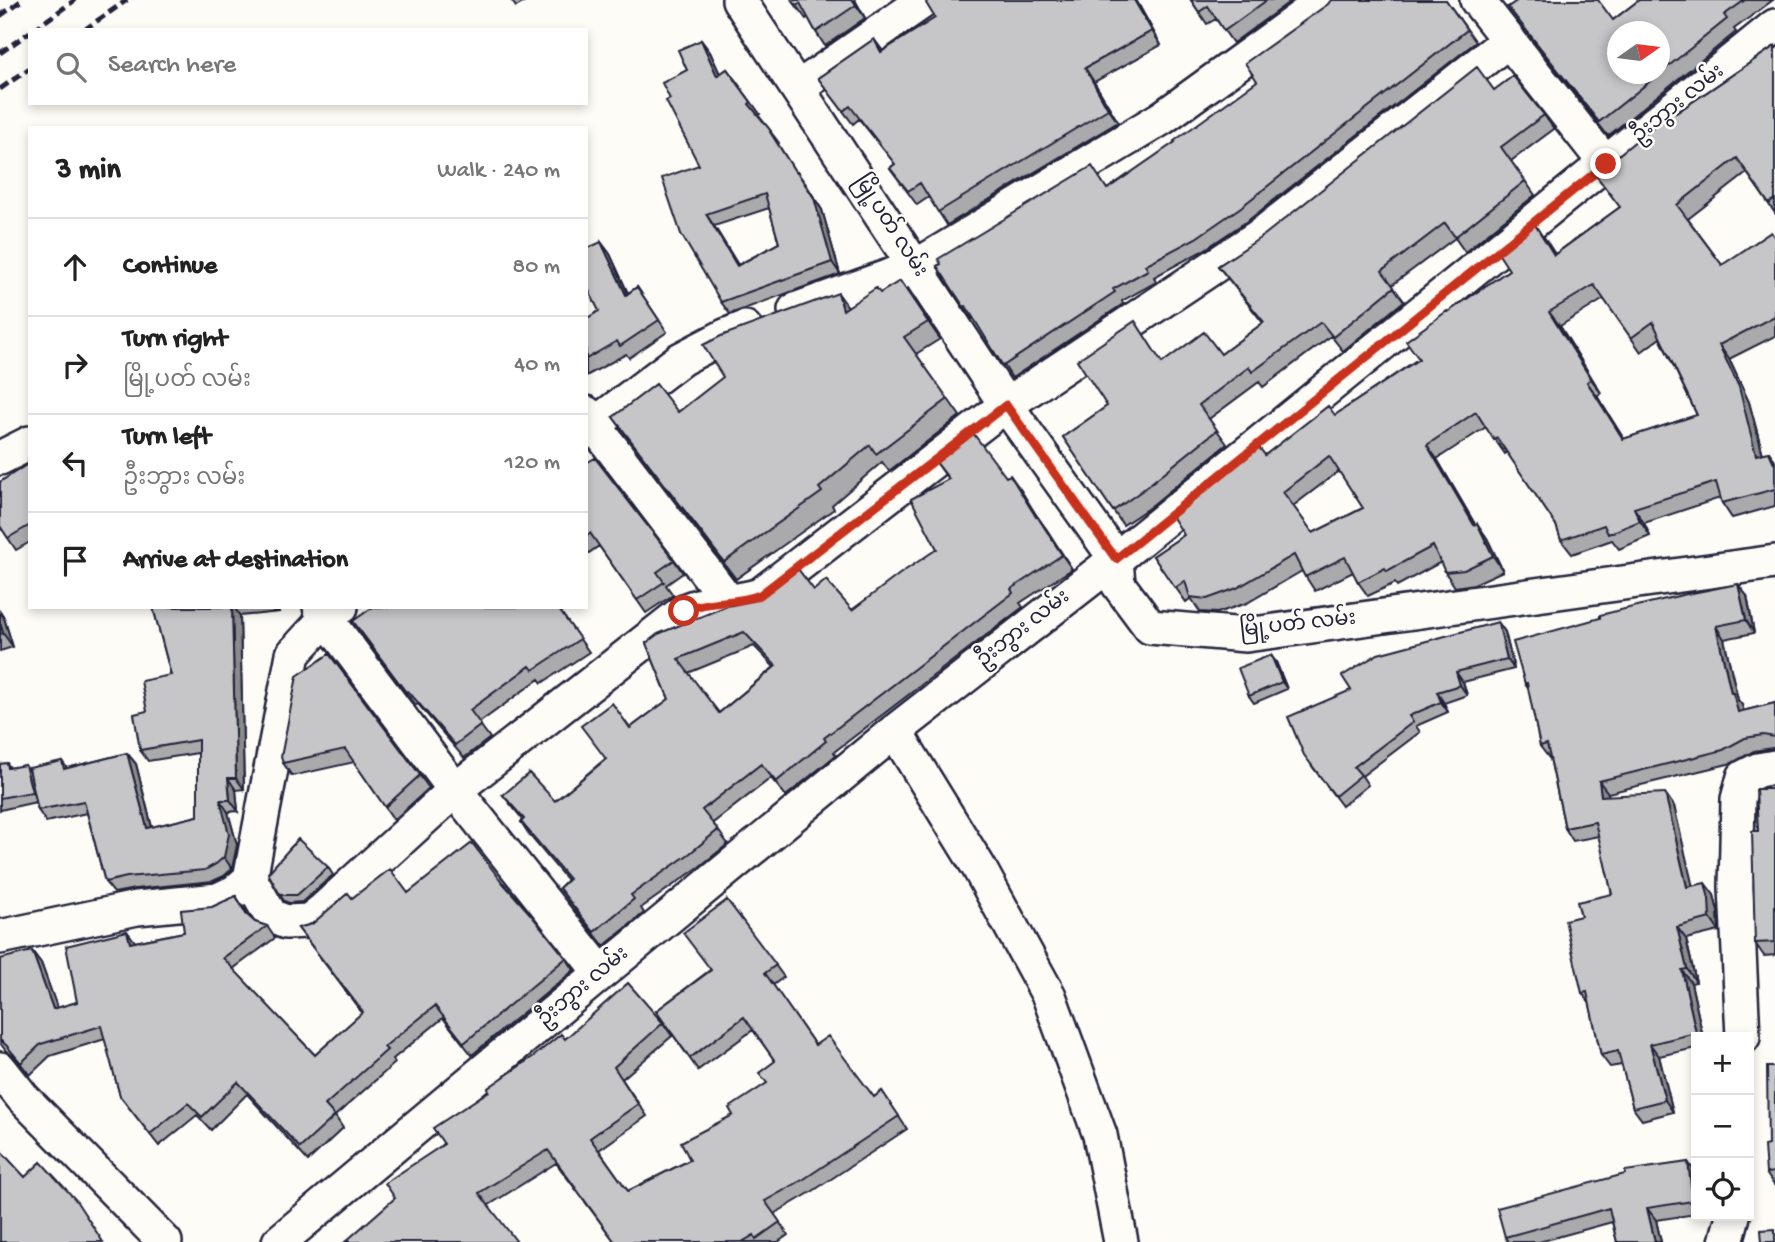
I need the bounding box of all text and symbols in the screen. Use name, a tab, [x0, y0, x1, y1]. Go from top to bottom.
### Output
north arrow	[1607, 21, 1670, 84]
search box	[28, 28, 588, 105]
icon: search	[52, 48, 90, 86]
text: Search here	[108, 51, 236, 82]
street label: ဦးဘွား လမ်း	[1623, 55, 1731, 151]
route end	[1590, 148, 1621, 179]
text: 3 min	[56, 154, 121, 189]
text: Walk · 240 m	[437, 158, 560, 185]
street label: မြို့ပတ် လမ်း	[846, 167, 937, 283]
icon: ahead	[56, 248, 94, 286]
text: Continue	[123, 252, 217, 283]
text: 80 m	[513, 254, 560, 281]
text: Turn right	[123, 325, 227, 356]
icon: right	[56, 346, 94, 384]
text: 40 m	[514, 352, 560, 379]
text: မြို့ပတ် လမ်း	[123, 368, 251, 395]
text: Turn left	[123, 423, 211, 454]
icon: left	[56, 444, 94, 482]
text: 120 m	[505, 450, 560, 477]
text: ဦးဘွား လမ်း	[123, 466, 245, 493]
icon: arrive	[56, 542, 94, 580]
text: Arrive at destination	[123, 546, 348, 577]
street label: ဦးဘွား လမ်း	[968, 580, 1076, 675]
route start	[668, 595, 699, 626]
street label: မြို့ပတ် လမ်း	[1238, 601, 1357, 646]
street label: ဦးဘွား လမ်း	[529, 937, 635, 1034]
map controls	[1691, 1032, 1754, 1221]
button: +	[1691, 1032, 1754, 1095]
button: −	[1691, 1095, 1754, 1158]
button: locate	[1691, 1158, 1754, 1221]

